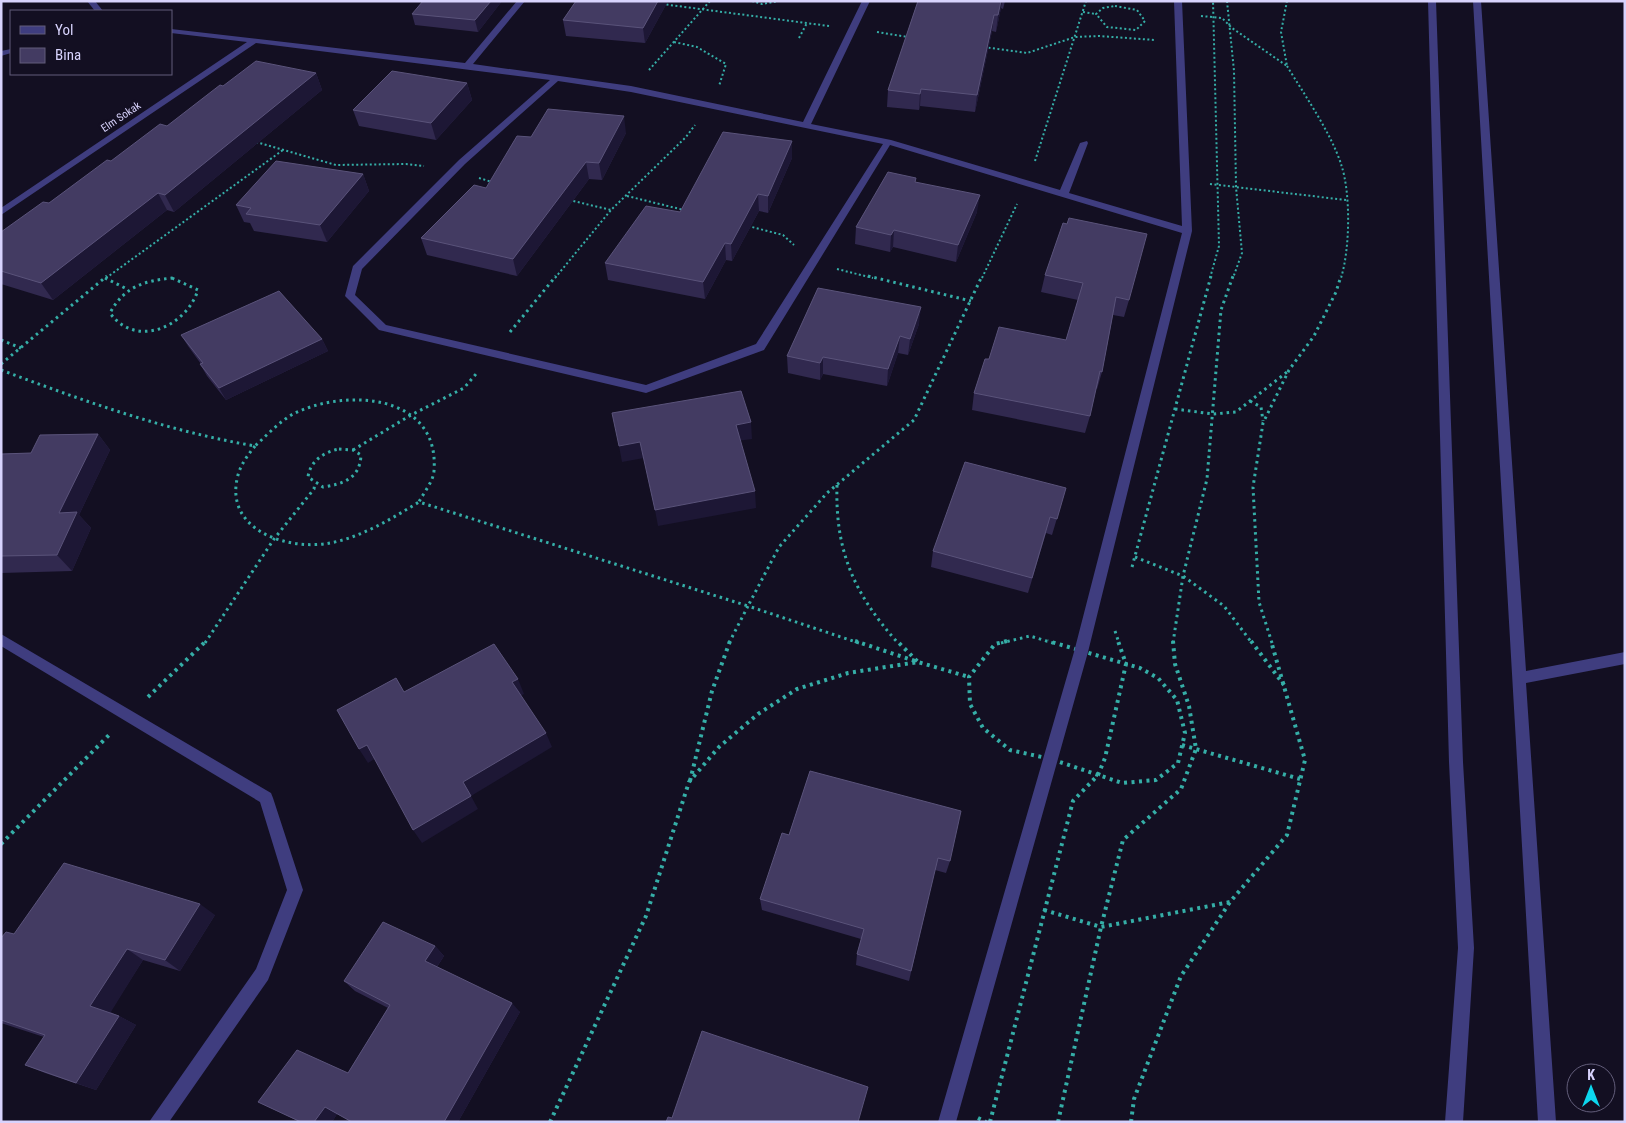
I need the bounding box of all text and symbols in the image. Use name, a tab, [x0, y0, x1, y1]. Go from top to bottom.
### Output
legend	[10, 10, 172, 75]
text: Yol	[55, 21, 73, 39]
text: Bina	[55, 46, 81, 64]
street label: Elm Sokak	[99, 99, 143, 135]
north arrow	[1566, 1063, 1616, 1113]
text: K	[1587, 1067, 1595, 1083]

